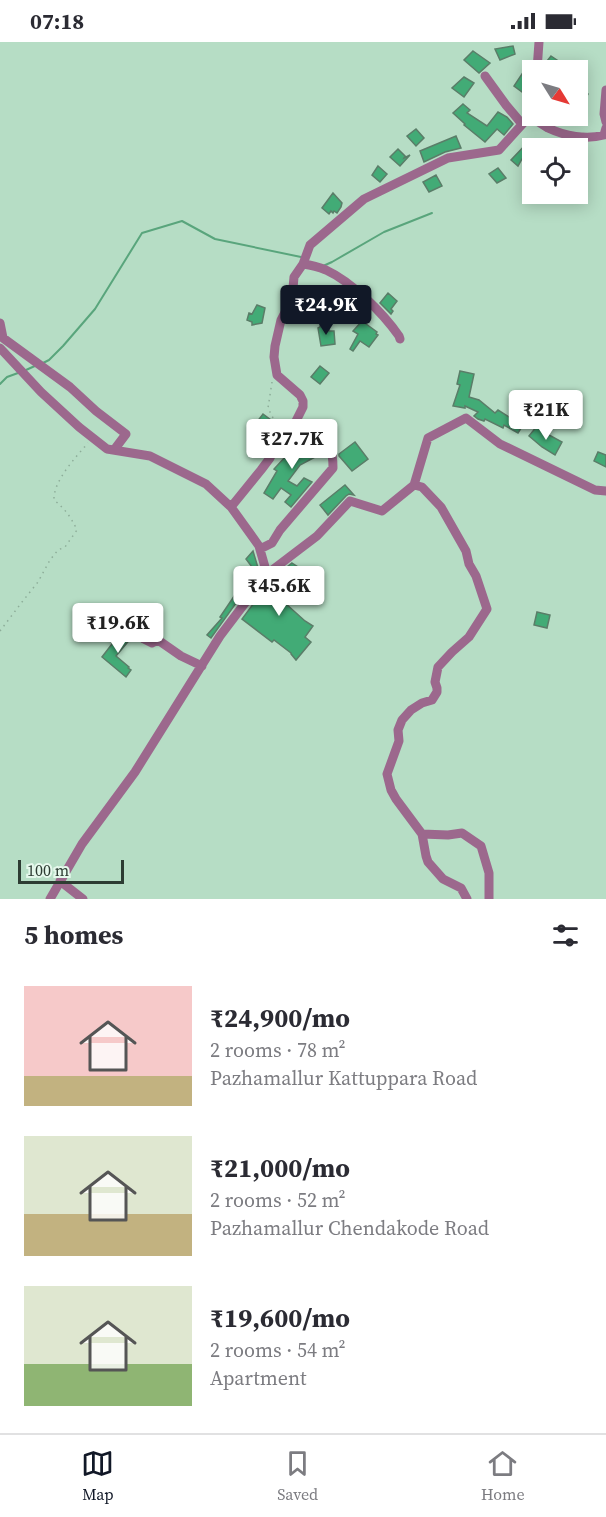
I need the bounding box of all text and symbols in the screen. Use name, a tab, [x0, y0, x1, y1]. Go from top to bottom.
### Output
text: 07:18	[30, 6, 84, 36]
north arrow	[522, 60, 588, 126]
map controls	[522, 60, 588, 204]
button: locate	[522, 138, 588, 204]
pin: ₹24.9K	[277, 285, 375, 336]
text: ₹24.9K	[294, 290, 358, 318]
pin: ₹21K	[510, 390, 582, 441]
text: ₹21K	[523, 395, 569, 423]
pin: ₹27.7K	[243, 419, 341, 470]
text: ₹27.7K	[260, 424, 324, 452]
pin: ₹45.6K	[230, 566, 328, 617]
text: ₹45.6K	[247, 571, 311, 599]
pin: ₹19.6K	[69, 603, 167, 654]
text: ₹19.6K	[86, 608, 150, 636]
scale bar	[18, 857, 124, 884]
text: 100 m	[27, 859, 69, 881]
text: 5 homes	[24, 917, 123, 953]
icon: filters	[549, 919, 582, 952]
text: ₹24,900/mo	[210, 1000, 350, 1036]
icon: home	[72, 1010, 144, 1082]
text: 2 rooms · 78 m²	[210, 1036, 346, 1064]
text: Pazhamallur Kattuppara Road	[210, 1064, 477, 1092]
text: ₹21,000/mo	[210, 1150, 350, 1186]
icon: home	[72, 1160, 144, 1232]
text: 2 rooms · 52 m²	[210, 1186, 346, 1214]
text: Pazhamallur Chendakode Road	[210, 1214, 489, 1242]
text: ₹19,600/mo	[210, 1300, 350, 1336]
icon: home	[72, 1310, 144, 1382]
text: 2 rooms · 54 m²	[210, 1336, 346, 1364]
text: Apartment	[210, 1364, 307, 1392]
tab: Map	[81, 1447, 114, 1505]
tab: Saved	[277, 1447, 318, 1505]
tab: Home	[481, 1447, 525, 1505]

